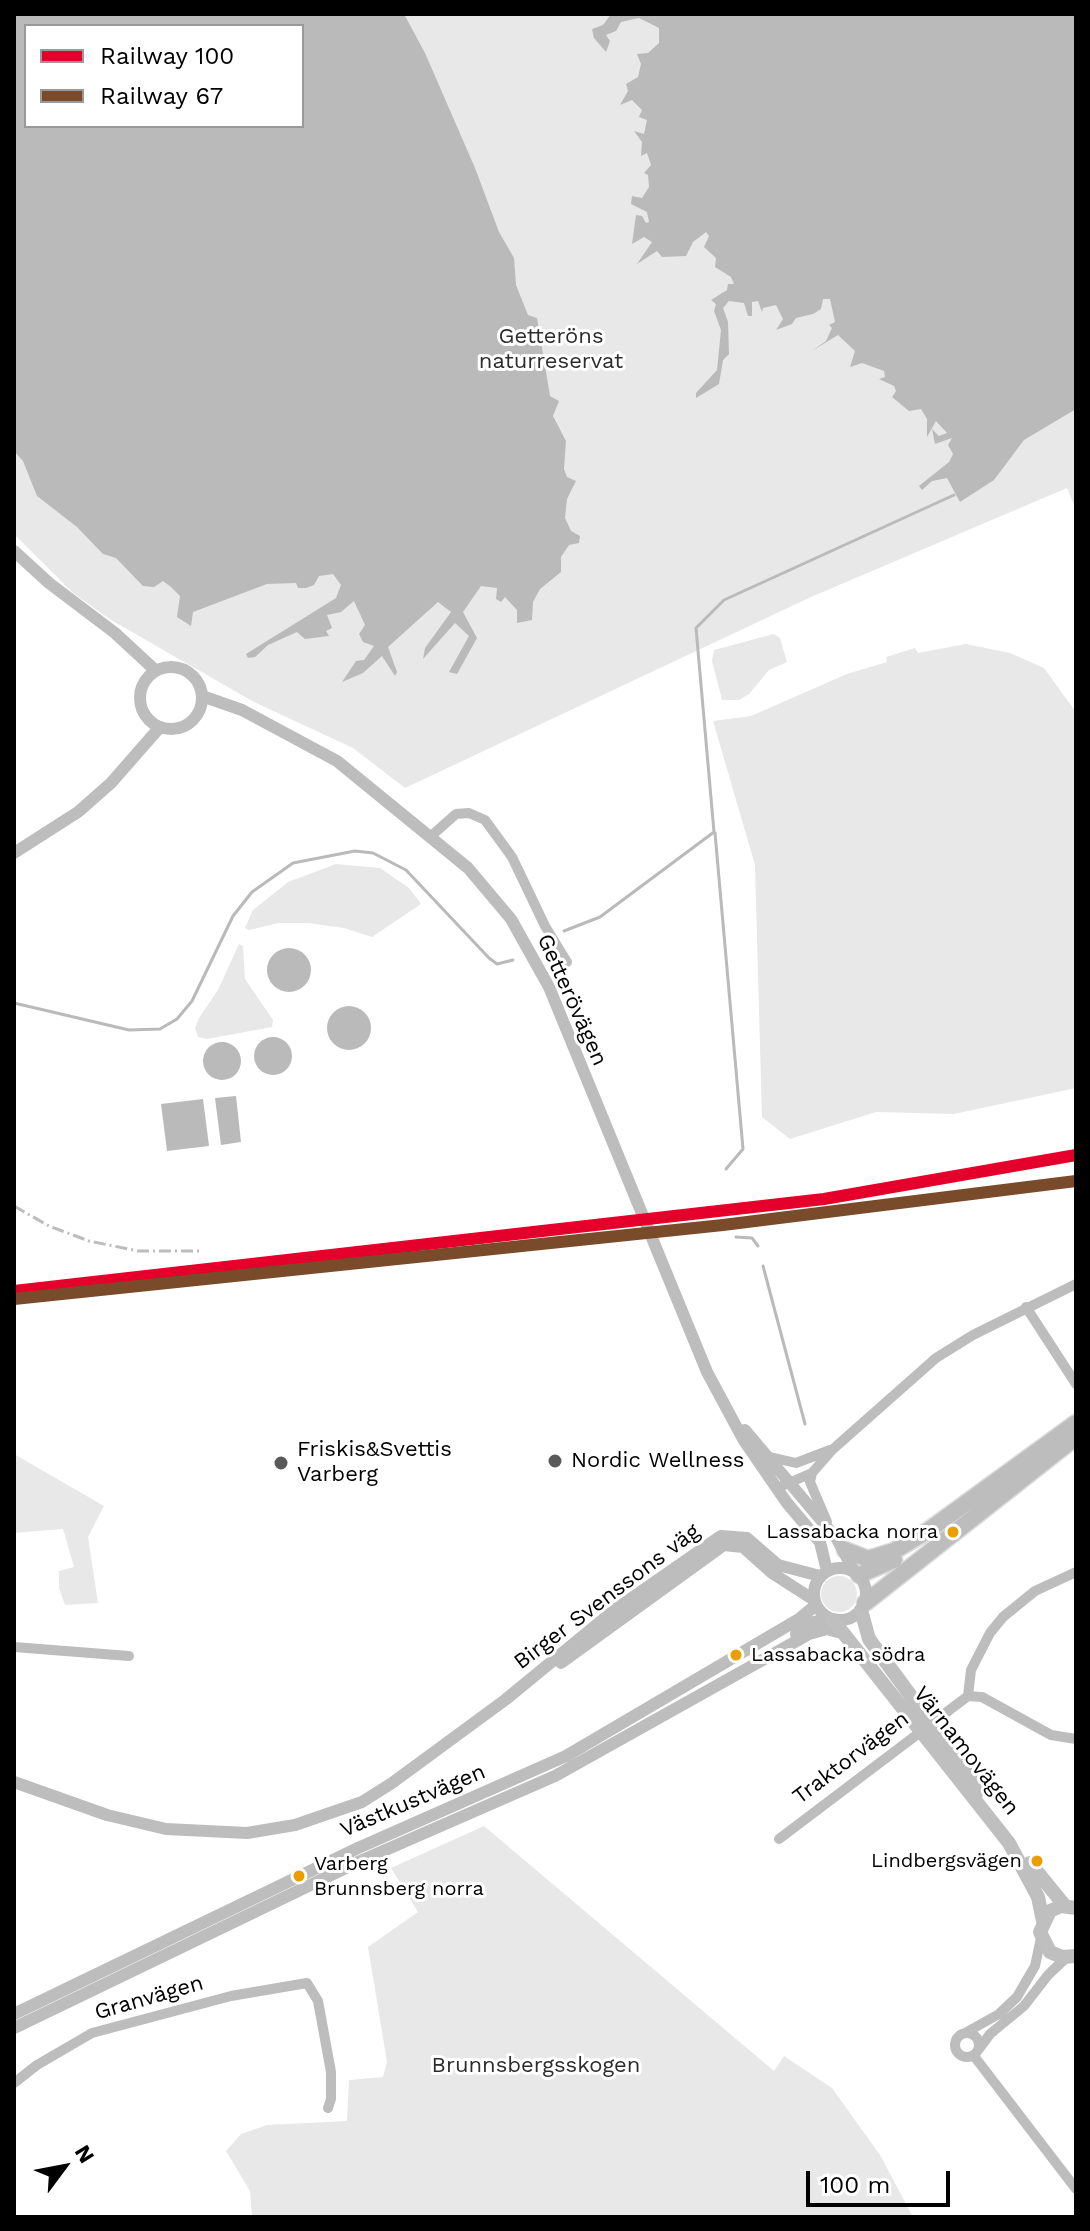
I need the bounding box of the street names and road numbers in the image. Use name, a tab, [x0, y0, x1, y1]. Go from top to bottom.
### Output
street label: Getterövägen	[531, 930, 613, 1070]
street label: Birger Svenssons väg	[509, 1519, 705, 1675]
street label: Värnamovägen	[908, 1681, 1024, 1821]
street label: Traktorvägen	[788, 1706, 914, 1810]
street label: Västkustvägen	[337, 1759, 489, 1843]
street label: Granvägen	[92, 1970, 206, 2026]

